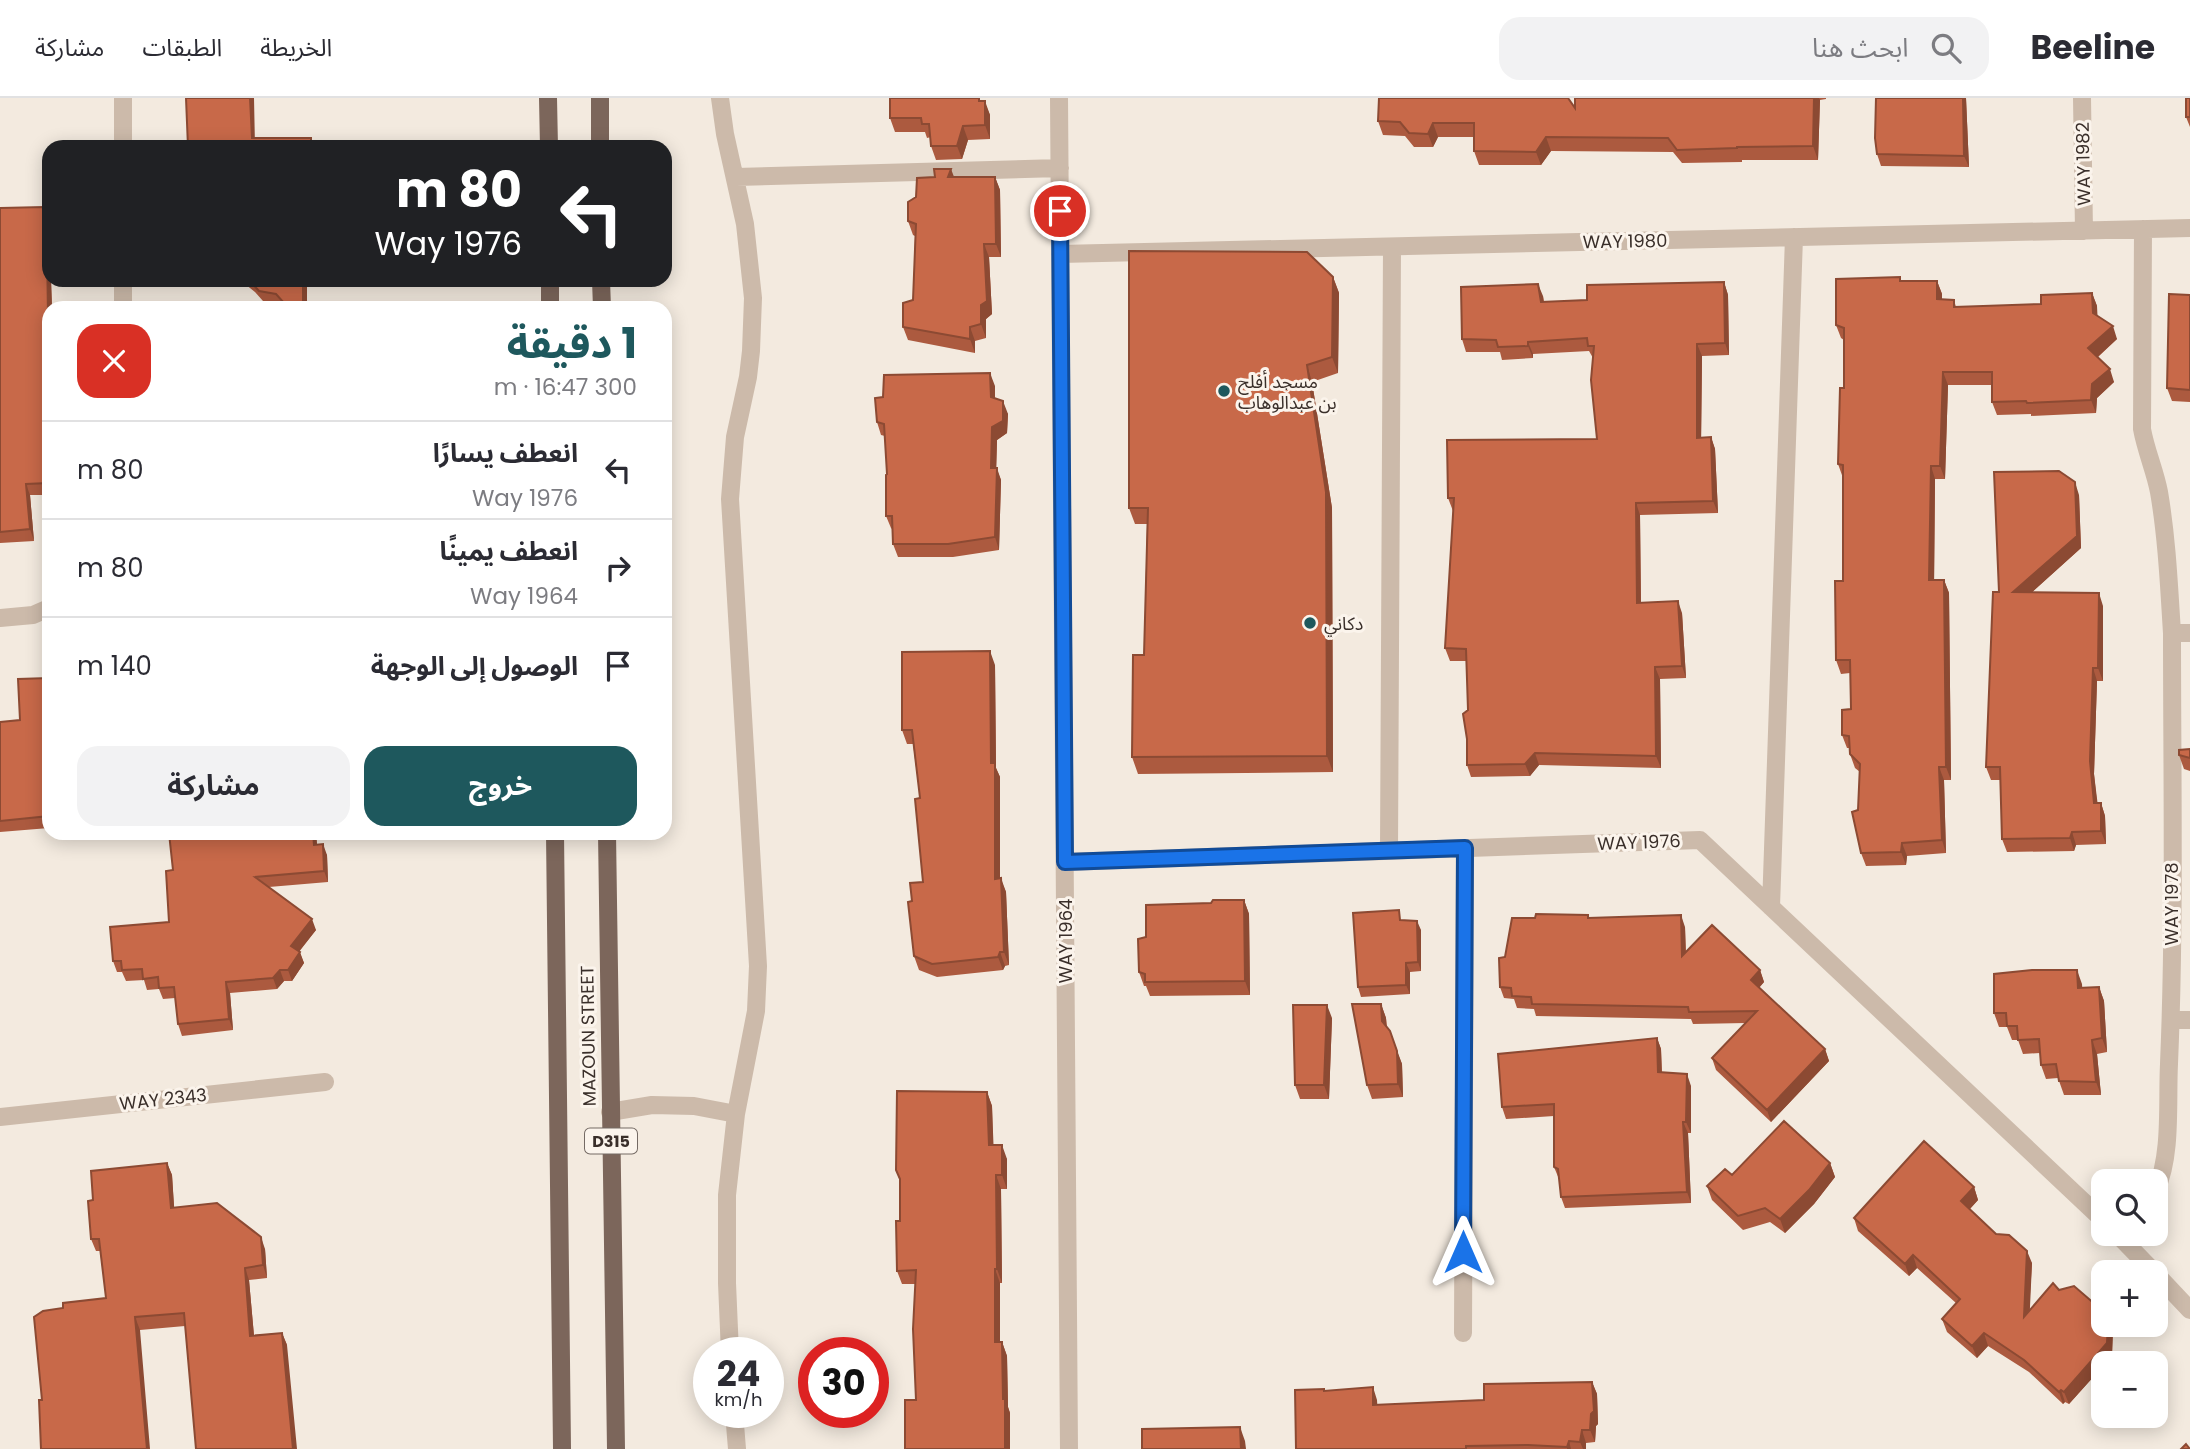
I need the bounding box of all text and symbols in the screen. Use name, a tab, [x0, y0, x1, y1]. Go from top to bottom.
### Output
search box	[1499, 17, 1989, 80]
text: Beeline	[2031, 24, 2155, 71]
icon: search	[1927, 29, 1965, 67]
text: ابحث هنا	[1812, 30, 1909, 66]
text: مشاركة	[35, 31, 104, 64]
text: الطبقات	[142, 31, 222, 64]
text: الخريطة	[260, 31, 332, 64]
street label: WAY 1982	[2070, 122, 2096, 206]
text: 80 m	[396, 156, 522, 224]
icon: left	[546, 168, 637, 259]
pin	[1030, 181, 1090, 241]
icon: arrive	[1041, 192, 1079, 230]
text: Way 1976	[374, 221, 522, 266]
street label: WAY 1980	[1582, 228, 1668, 254]
text: 1 دقيقة	[507, 314, 637, 373]
button: close	[77, 324, 151, 398]
place label: مسجد أفلح بن عبدالوهاب	[1238, 369, 1337, 415]
text: 300 m · 16:47	[494, 371, 637, 403]
marker: مسجد أفلح بن عبدالوهاب	[1216, 383, 1232, 399]
text: انعطف يسارًا	[433, 435, 578, 471]
icon: left	[599, 451, 637, 489]
text: 80 m	[77, 452, 143, 488]
text: Way 1976	[472, 482, 578, 514]
text: انعطف يمينًا	[440, 533, 578, 569]
icon: right	[599, 549, 637, 587]
text: 80 m	[77, 550, 143, 586]
text: Way 1964	[470, 580, 578, 612]
place label: دكاني	[1324, 611, 1363, 637]
marker: دكاني	[1302, 615, 1318, 631]
icon: arrive	[599, 647, 637, 685]
text: 140 m	[77, 648, 152, 684]
text: الوصول إلى الوجهة	[371, 648, 578, 684]
button: مشاركة	[77, 746, 350, 826]
button: خروج	[364, 746, 637, 826]
street label: WAY 1976	[1597, 828, 1681, 856]
street label: WAY 1978	[2159, 862, 2184, 946]
street label: WAY 1964	[1053, 899, 1078, 983]
street label: MAZOUN STREET	[574, 965, 602, 1107]
street label: WAY 2343	[118, 1082, 208, 1116]
road number: D315	[585, 1128, 637, 1154]
map controls	[2091, 1169, 2168, 1428]
button: search	[2091, 1169, 2168, 1246]
position arrow	[1426, 1215, 1500, 1289]
button: +	[2091, 1260, 2168, 1337]
speed limit sign: 30	[798, 1337, 889, 1428]
text: 24	[717, 1349, 760, 1398]
button: −	[2091, 1351, 2168, 1428]
text: km/h	[715, 1387, 762, 1412]

